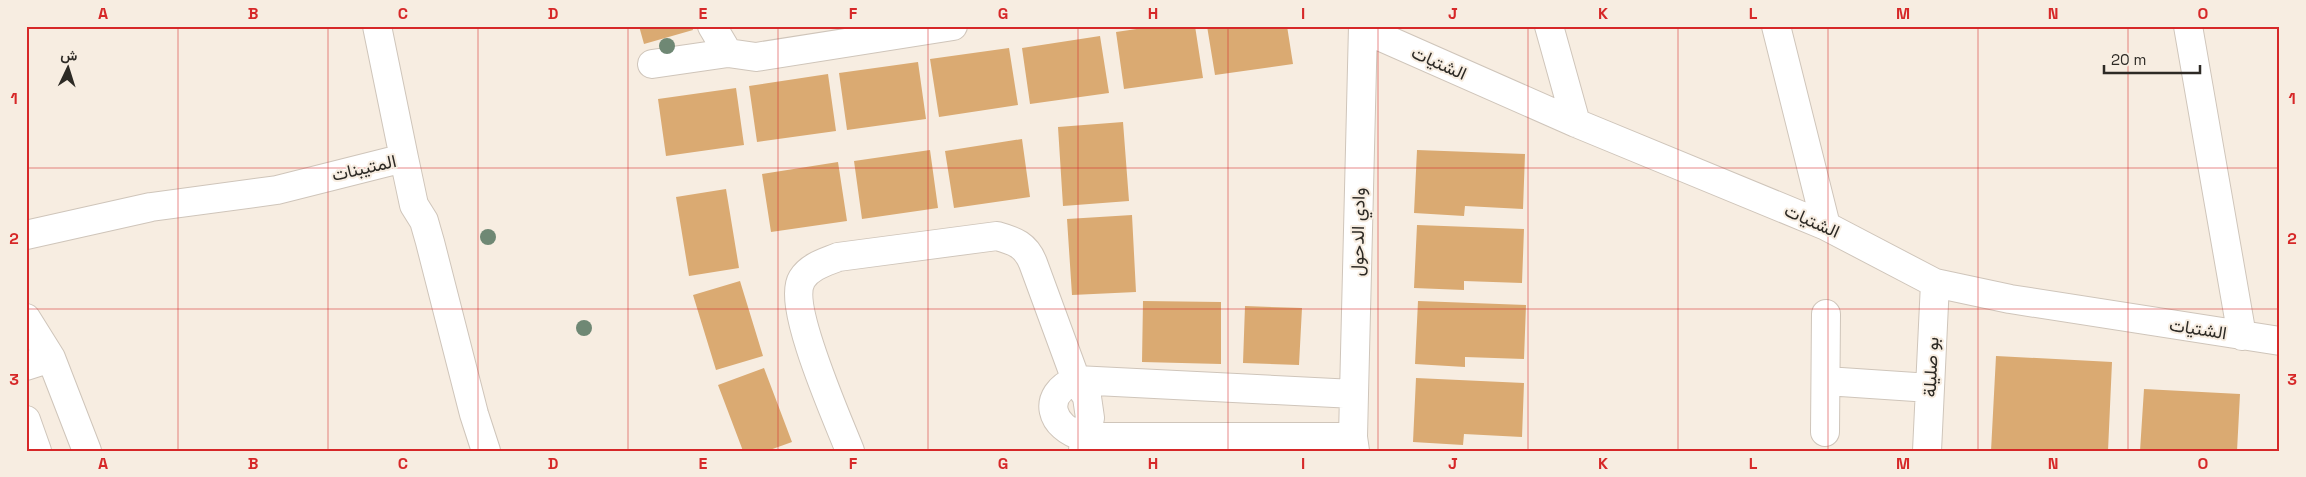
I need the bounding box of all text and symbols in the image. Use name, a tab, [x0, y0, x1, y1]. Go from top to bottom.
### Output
text: A	[98, 3, 108, 24]
text: B	[248, 3, 258, 24]
text: C	[398, 3, 408, 24]
text: D	[548, 3, 558, 24]
text: E	[699, 3, 708, 24]
text: F	[849, 3, 858, 24]
text: G	[998, 3, 1008, 24]
text: H	[1148, 3, 1158, 24]
text: I	[1301, 3, 1305, 24]
text: J	[1448, 3, 1458, 24]
text: K	[1598, 3, 1608, 24]
text: L	[1749, 3, 1758, 24]
text: M	[1896, 3, 1910, 24]
text: N	[2048, 3, 2058, 24]
text: O	[2198, 3, 2209, 24]
street label: الشتيات	[1408, 40, 1470, 85]
north arrow	[42, 42, 92, 92]
scale bar	[2104, 42, 2200, 74]
text: ش	[60, 45, 78, 65]
text: 20 m	[2111, 50, 2146, 69]
text: 1	[10, 88, 18, 109]
text: 1	[2288, 88, 2296, 109]
street label: المتيبنات	[329, 149, 398, 186]
street label: وادي الدحول	[1345, 187, 1374, 277]
street label: الشتيات	[1781, 198, 1843, 243]
text: 2	[9, 228, 19, 249]
text: 2	[2287, 228, 2297, 249]
street label: الشتيات	[2168, 313, 2229, 344]
street label: بو صليلة	[1917, 336, 1944, 398]
text: 3	[9, 369, 19, 390]
text: 3	[2287, 369, 2297, 390]
text: A	[98, 453, 108, 474]
text: B	[248, 453, 258, 474]
text: C	[398, 453, 408, 474]
text: D	[548, 453, 558, 474]
text: E	[699, 453, 708, 474]
text: F	[849, 453, 858, 474]
text: G	[998, 453, 1008, 474]
text: H	[1148, 453, 1158, 474]
text: I	[1301, 453, 1305, 474]
text: J	[1448, 453, 1458, 474]
text: K	[1598, 453, 1608, 474]
text: L	[1749, 453, 1758, 474]
text: M	[1896, 453, 1910, 474]
text: N	[2048, 453, 2058, 474]
text: O	[2198, 453, 2209, 474]

